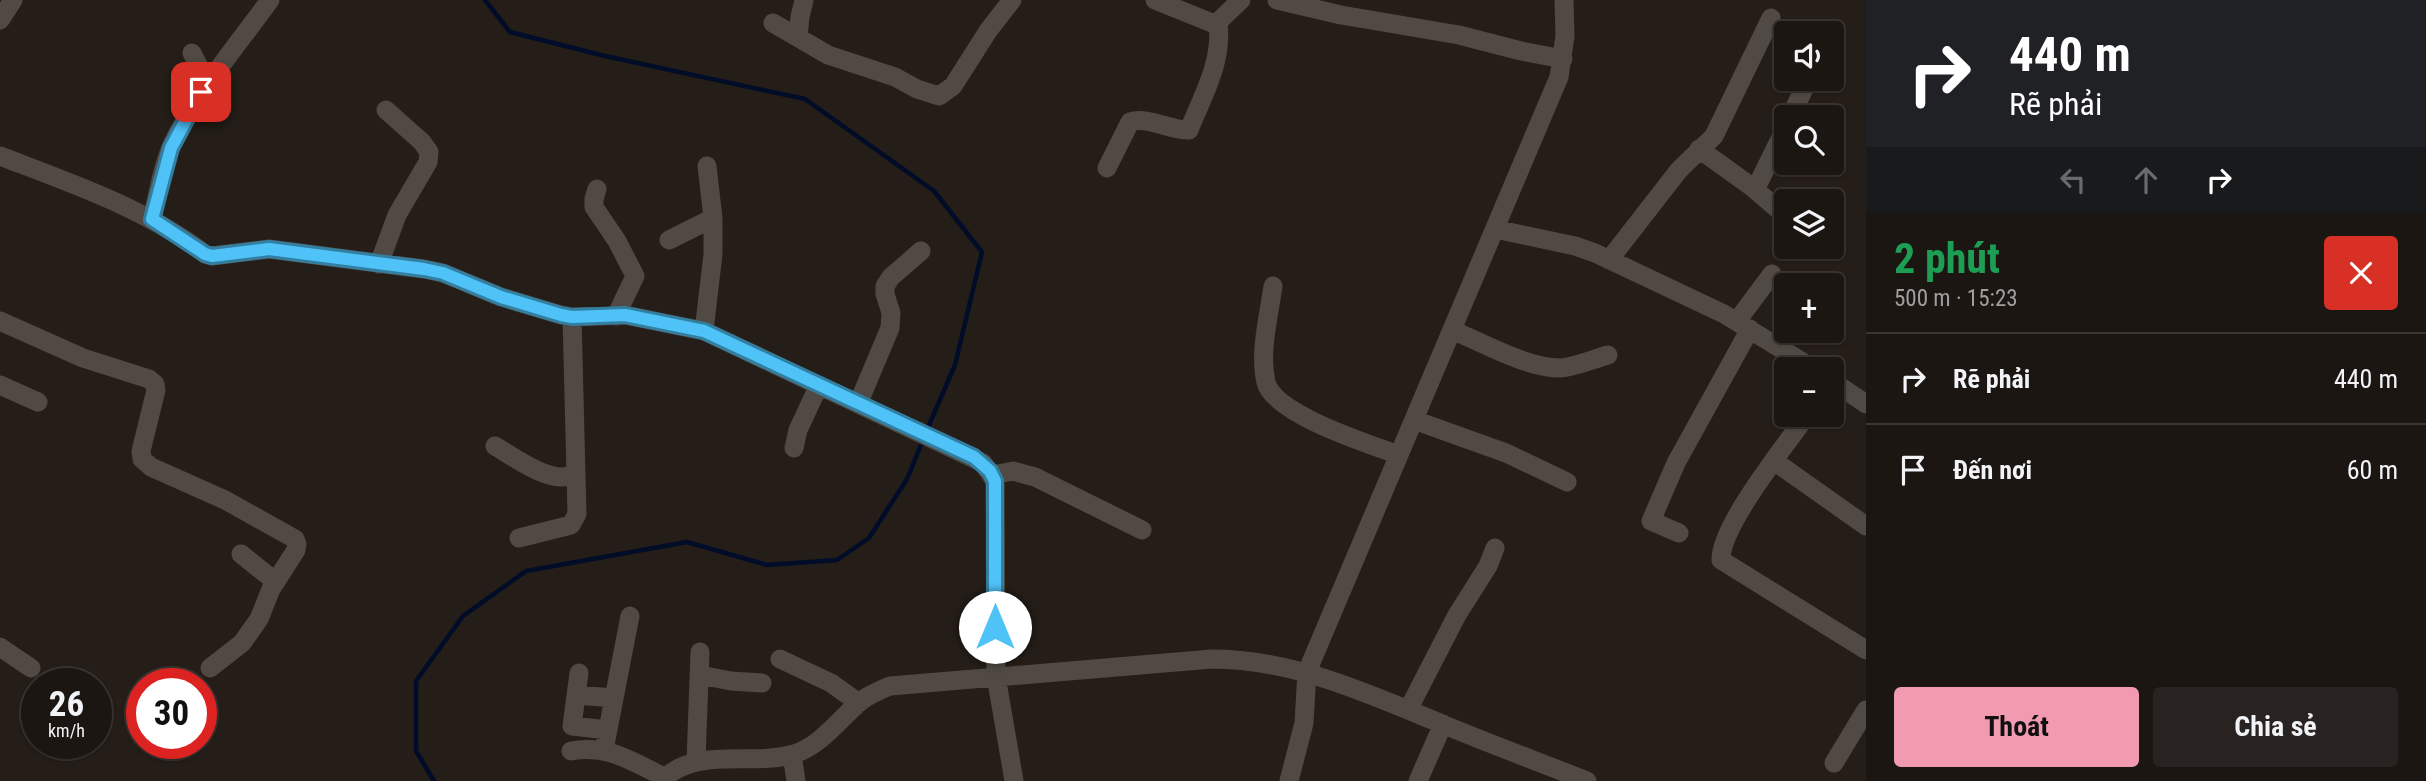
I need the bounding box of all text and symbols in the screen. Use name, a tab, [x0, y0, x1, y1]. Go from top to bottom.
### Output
map controls	[1774, 21, 1844, 427]
button: sound	[1774, 21, 1844, 91]
text: 440 m	[2009, 26, 2131, 83]
icon: right	[1894, 28, 1985, 119]
pin	[171, 62, 231, 122]
icon: arrive	[182, 73, 220, 111]
text: Rẽ phải	[2009, 85, 2102, 123]
button: search	[1774, 105, 1844, 175]
icon: left	[2054, 161, 2092, 199]
icon: ahead	[2127, 161, 2165, 199]
icon: right	[2200, 161, 2238, 199]
button: layers	[1774, 189, 1844, 259]
text: 2 phút	[1894, 234, 2000, 283]
button: close	[2324, 236, 2398, 310]
button: +	[1774, 273, 1844, 343]
text: 500 m · 15:23	[1894, 285, 2018, 312]
button: −	[1774, 357, 1844, 427]
icon: right	[1894, 360, 1932, 398]
text: Rẽ phải	[1953, 364, 2030, 394]
text: 440 m	[2334, 364, 2398, 394]
icon: arrive	[1894, 451, 1932, 489]
text: Đến nơi	[1953, 455, 2032, 485]
text: 60 m	[2347, 455, 2398, 485]
position arrow	[958, 590, 1032, 664]
speed limit sign: 30	[126, 668, 217, 759]
text: 26	[49, 684, 84, 725]
button: Thoát	[1894, 687, 2139, 767]
button: Chia sẻ	[2153, 687, 2398, 767]
text: km/h	[48, 720, 85, 741]

